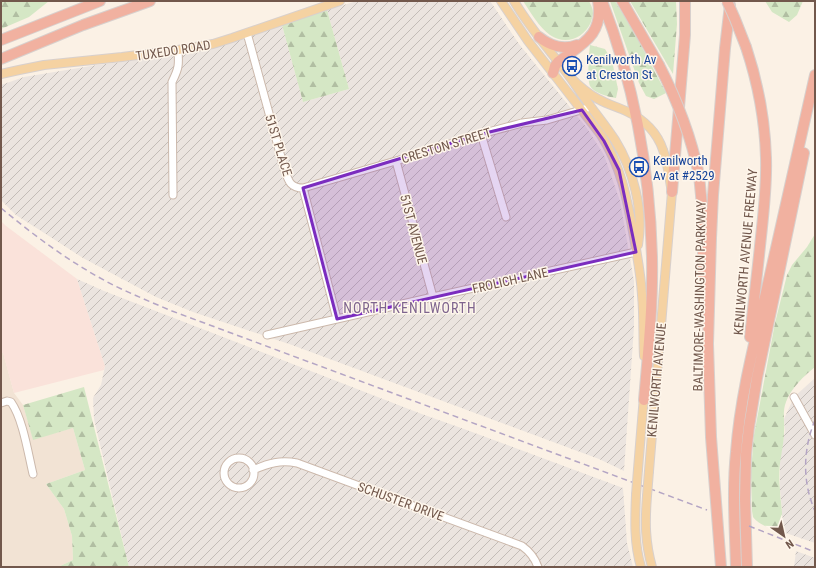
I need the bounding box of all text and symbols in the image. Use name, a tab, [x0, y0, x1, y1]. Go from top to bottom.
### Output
street label: TUXEDO ROAD	[135, 37, 211, 64]
place label: Kenilworth Av at Creston St	[586, 52, 657, 82]
bus stop icon: Kenilworth Av at Creston St	[561, 55, 583, 77]
street label: 51ST PLACE	[262, 112, 295, 178]
street label: CRESTON STREET	[399, 125, 493, 166]
place label: Kenilworth Av at #2529	[653, 153, 715, 183]
bus stop icon: Kenilworth Av at #2529	[628, 156, 650, 178]
street label: KENILWORTH AVENUE FREEWAY	[731, 168, 760, 336]
street label: 51ST AVENUE	[397, 193, 430, 266]
street label: BALTIMORE-WASHINGTON PARKWAY	[690, 200, 709, 392]
street label: FROLICH LANE	[471, 265, 549, 296]
district label: NORTH KENILWORTH	[343, 300, 477, 316]
street label: KENILWORTH AVENUE	[644, 322, 669, 438]
street label: SCHUSTER DRIVE	[356, 479, 446, 524]
north arrow	[764, 516, 804, 556]
text: N	[783, 537, 796, 551]

